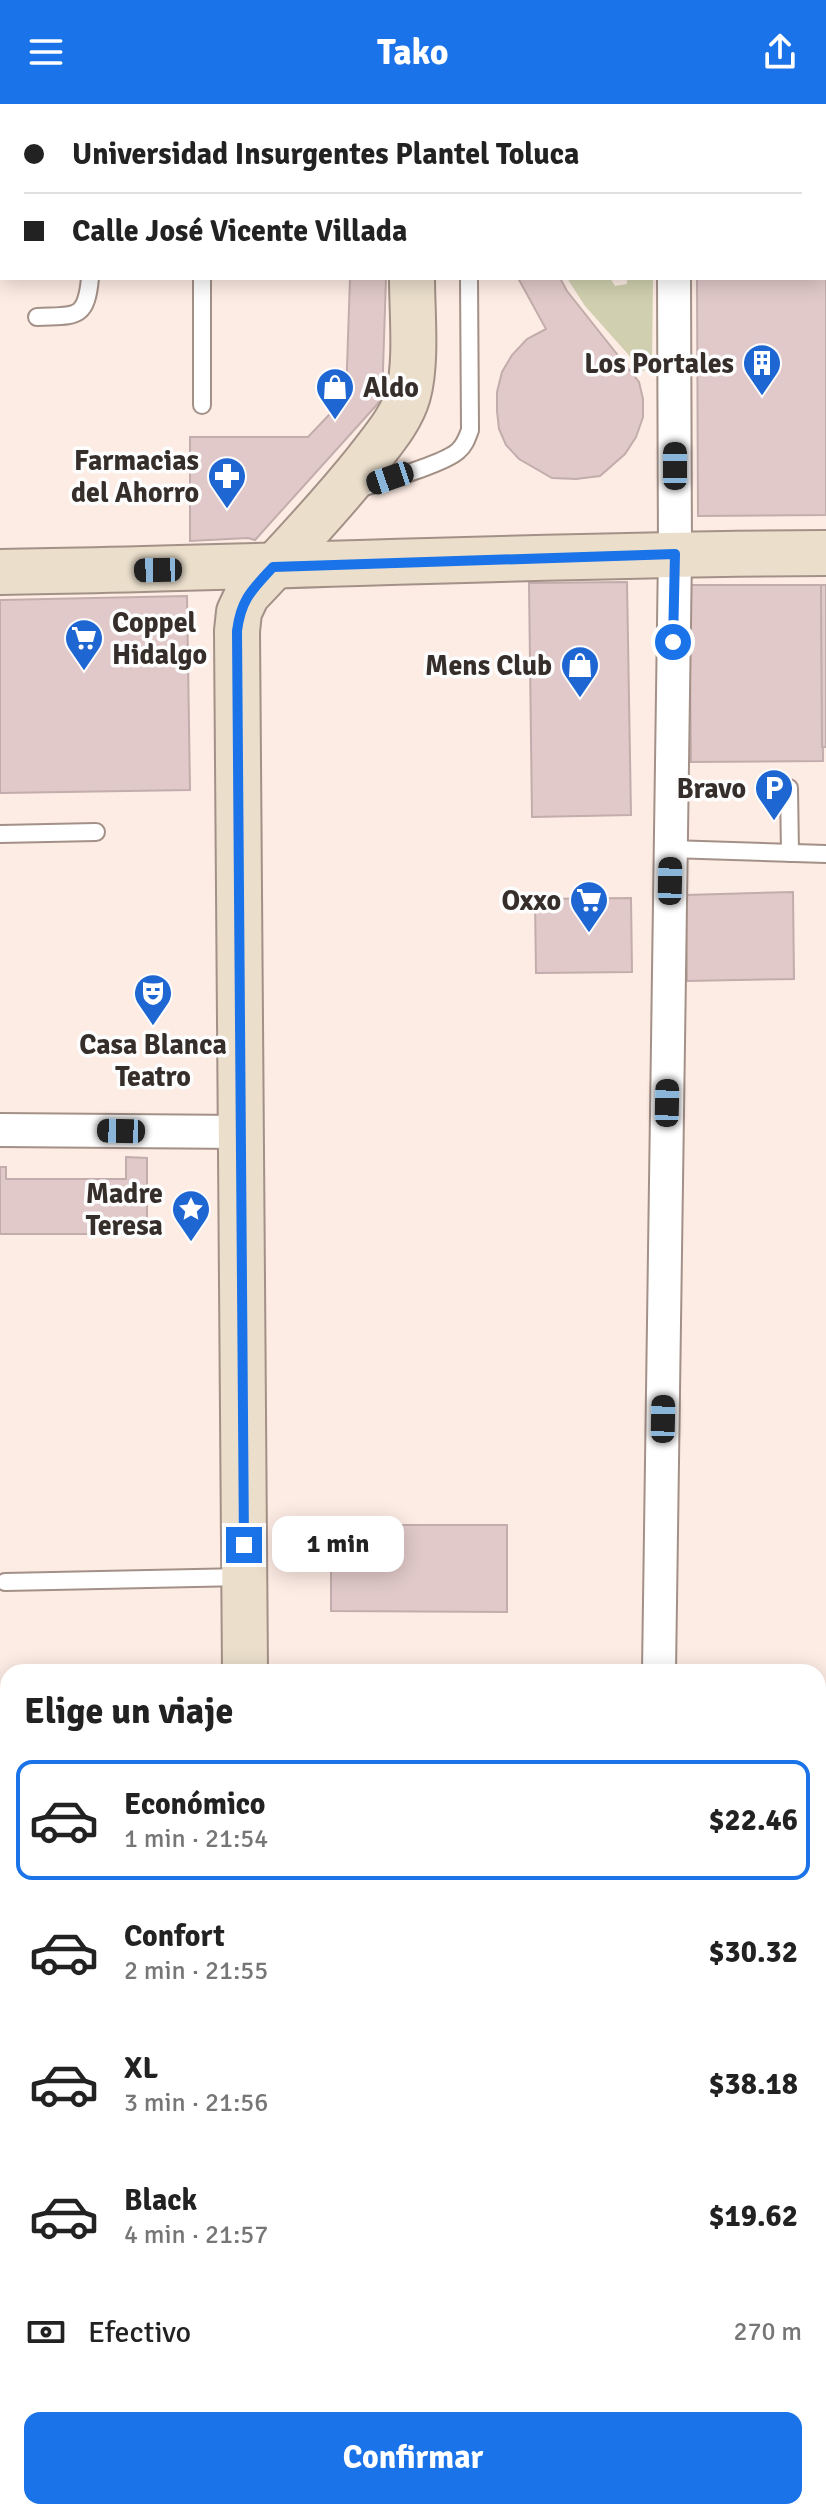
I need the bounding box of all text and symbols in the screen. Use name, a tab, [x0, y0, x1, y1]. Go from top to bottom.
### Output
icon: menu	[24, 30, 68, 74]
text: Tako	[377, 30, 449, 75]
icon: share	[758, 30, 802, 74]
text: Universidad Insurgentes Plantel Toluca	[72, 136, 579, 173]
text: Calle José Vicente Villada	[72, 213, 407, 250]
building icon: Los Portales	[741, 342, 783, 397]
place label: Los Portales	[584, 347, 734, 381]
shop icon: Aldo	[314, 366, 356, 421]
place label: Aldo	[363, 371, 419, 405]
car	[663, 442, 687, 490]
place label: Farmacias del Ahorro	[71, 444, 199, 510]
pharmacy icon: Farmacias del Ahorro	[206, 455, 248, 510]
car	[363, 459, 417, 497]
car	[134, 558, 182, 582]
place label: Coppel Hidalgo	[112, 606, 207, 672]
supermarket icon: Coppel Hidalgo	[63, 617, 105, 672]
route start	[655, 624, 691, 660]
shop icon: Mens Club	[559, 644, 601, 699]
place label: Mens Club	[425, 649, 552, 683]
parking icon: Bravo	[753, 767, 795, 822]
place label: Bravo	[676, 772, 746, 806]
car	[658, 857, 682, 905]
supermarket icon: Oxxo	[568, 879, 610, 934]
place label: Oxxo	[501, 884, 561, 918]
theatre icon: Casa Blanca Teatro	[132, 972, 174, 1027]
place label: Casa Blanca Teatro	[79, 1028, 227, 1094]
car	[655, 1079, 679, 1127]
car	[97, 1119, 145, 1143]
place label: Madre Teresa	[86, 1177, 163, 1243]
place icon: Madre Teresa	[170, 1188, 212, 1243]
car	[651, 1395, 675, 1443]
callout: 1 min	[272, 1517, 404, 1573]
route end	[226, 1527, 262, 1563]
text: 1 min	[307, 1528, 369, 1560]
text: Elige un viaje	[24, 1689, 233, 1734]
icon: car	[28, 1784, 100, 1856]
text: Económico	[124, 1786, 266, 1823]
text: $22.46	[708, 1802, 798, 1839]
text: 1 min · 21:54	[124, 1823, 268, 1855]
icon: car	[28, 1916, 100, 1988]
text: Confort	[124, 1918, 225, 1955]
text: $30.32	[708, 1934, 798, 1971]
text: 2 min · 21:55	[124, 1955, 268, 1987]
icon: car	[28, 2048, 100, 2120]
text: XL	[124, 2050, 158, 2087]
text: $38.18	[708, 2066, 798, 2103]
text: 3 min · 21:56	[124, 2087, 268, 2119]
icon: car	[28, 2180, 100, 2252]
text: Black	[124, 2182, 197, 2219]
text: $19.62	[708, 2198, 798, 2235]
text: 4 min · 21:57	[124, 2219, 268, 2251]
icon: cash	[24, 2310, 68, 2354]
text: Efectivo	[88, 2314, 191, 2351]
text: 270 m	[733, 2316, 802, 2348]
button: Confirmar	[24, 2412, 802, 2504]

